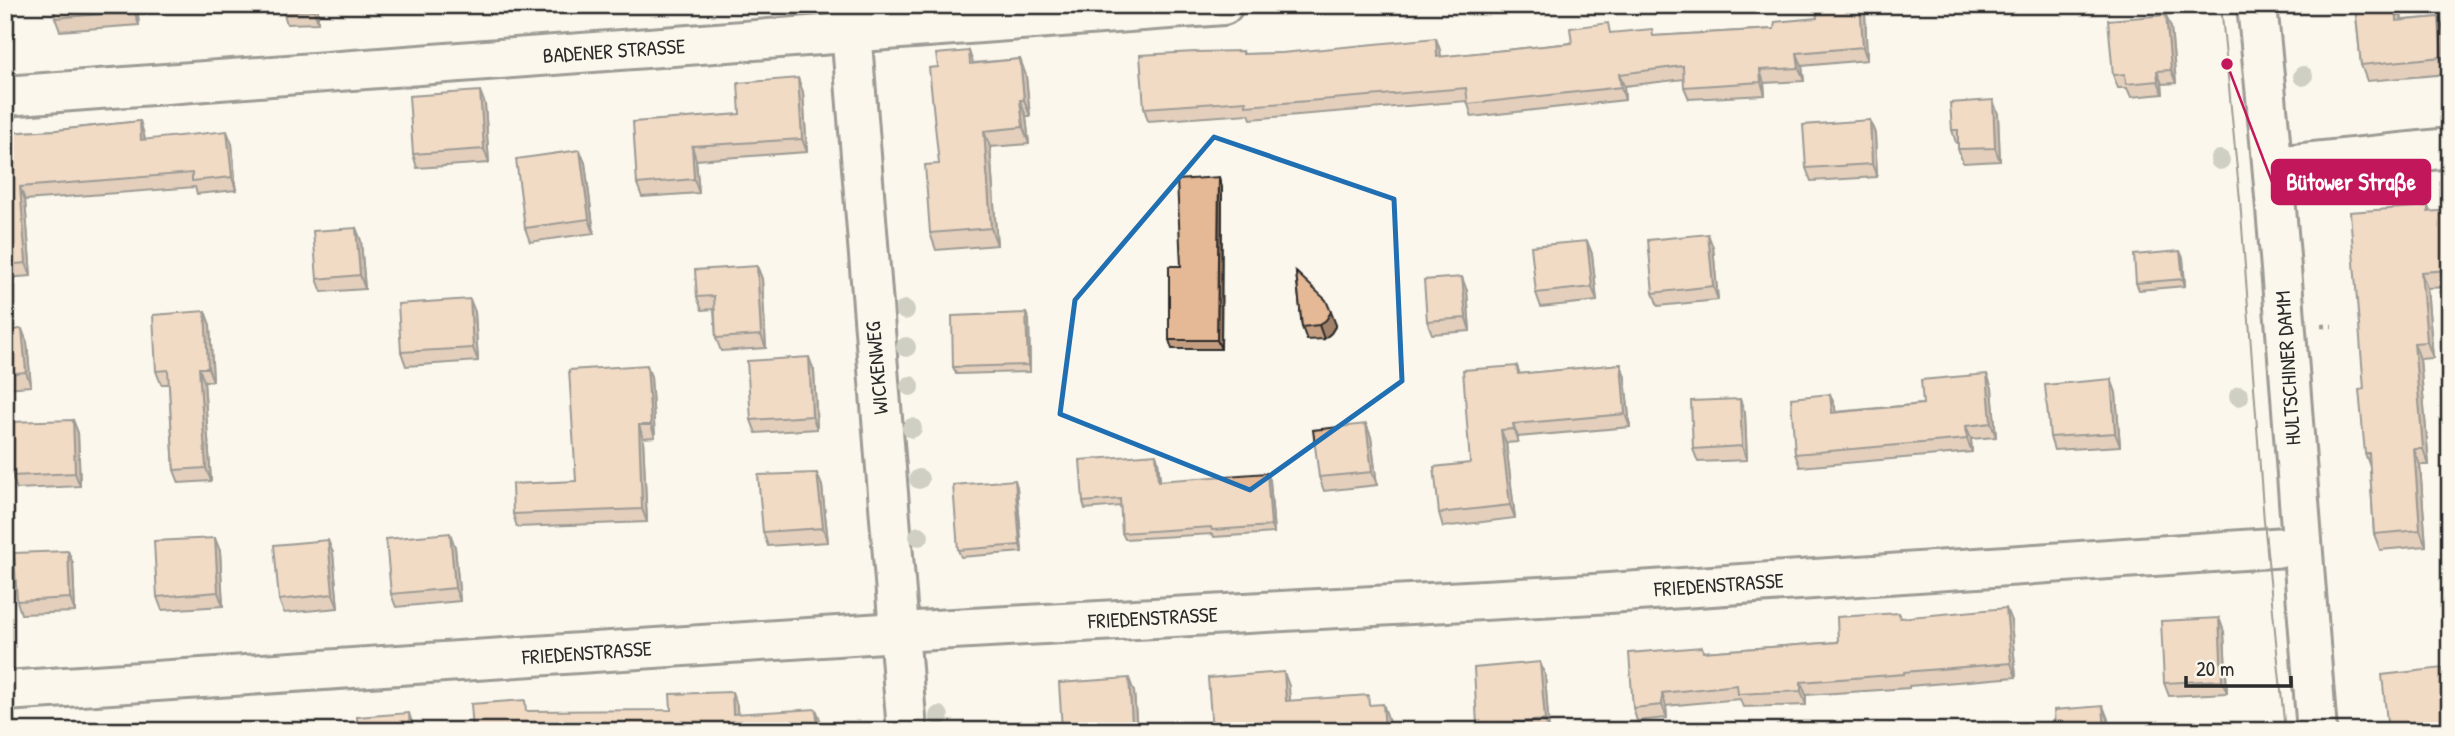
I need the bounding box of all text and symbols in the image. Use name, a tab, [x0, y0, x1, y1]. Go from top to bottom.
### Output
street label: BADENER STRASSE	[542, 31, 686, 70]
callout: Bütower Straße	[2272, 160, 2430, 204]
text: Bütower Straße	[2286, 166, 2417, 198]
street label: HULTSCHINER DAMM	[2268, 290, 2307, 446]
street label: WICKENWEG	[858, 320, 895, 416]
street label: FRIEDENSTRASSE	[1652, 566, 1785, 604]
street label: FRIEDENSTRASSE	[1086, 600, 1219, 635]
street label: FRIEDENSTRASSE	[520, 634, 653, 672]
scale bar	[2186, 645, 2290, 689]
text: 20 m	[2196, 654, 2234, 683]

